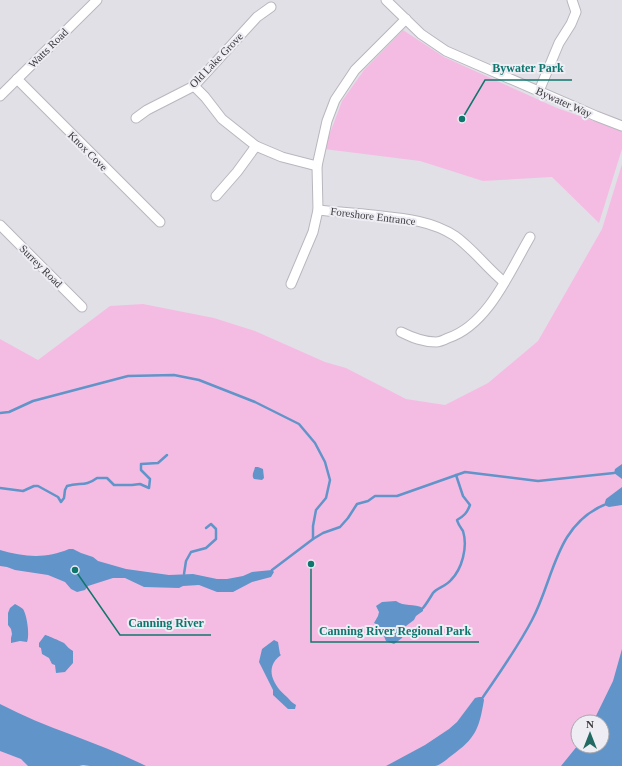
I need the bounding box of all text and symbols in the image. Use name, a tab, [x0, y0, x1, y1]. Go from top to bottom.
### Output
street label: Watts Road	[26, 25, 71, 70]
street label: Old Lake Grove	[187, 30, 245, 90]
callout: Bywater Park	[485, 56, 572, 80]
text: Bywater Park	[492, 61, 564, 75]
street label: Bywater Way	[534, 84, 594, 120]
street label: Knox Cove	[66, 129, 110, 173]
street label: Foreshore Entrance	[330, 205, 416, 227]
street label: Surrey Road	[17, 242, 65, 290]
callout: Canning River	[120, 611, 211, 635]
text: Canning River	[128, 616, 205, 630]
callout: Canning River Regional Park	[311, 618, 479, 642]
text: Canning River Regional Park	[319, 624, 471, 638]
north arrow	[570, 714, 610, 754]
text: N	[586, 718, 594, 730]

